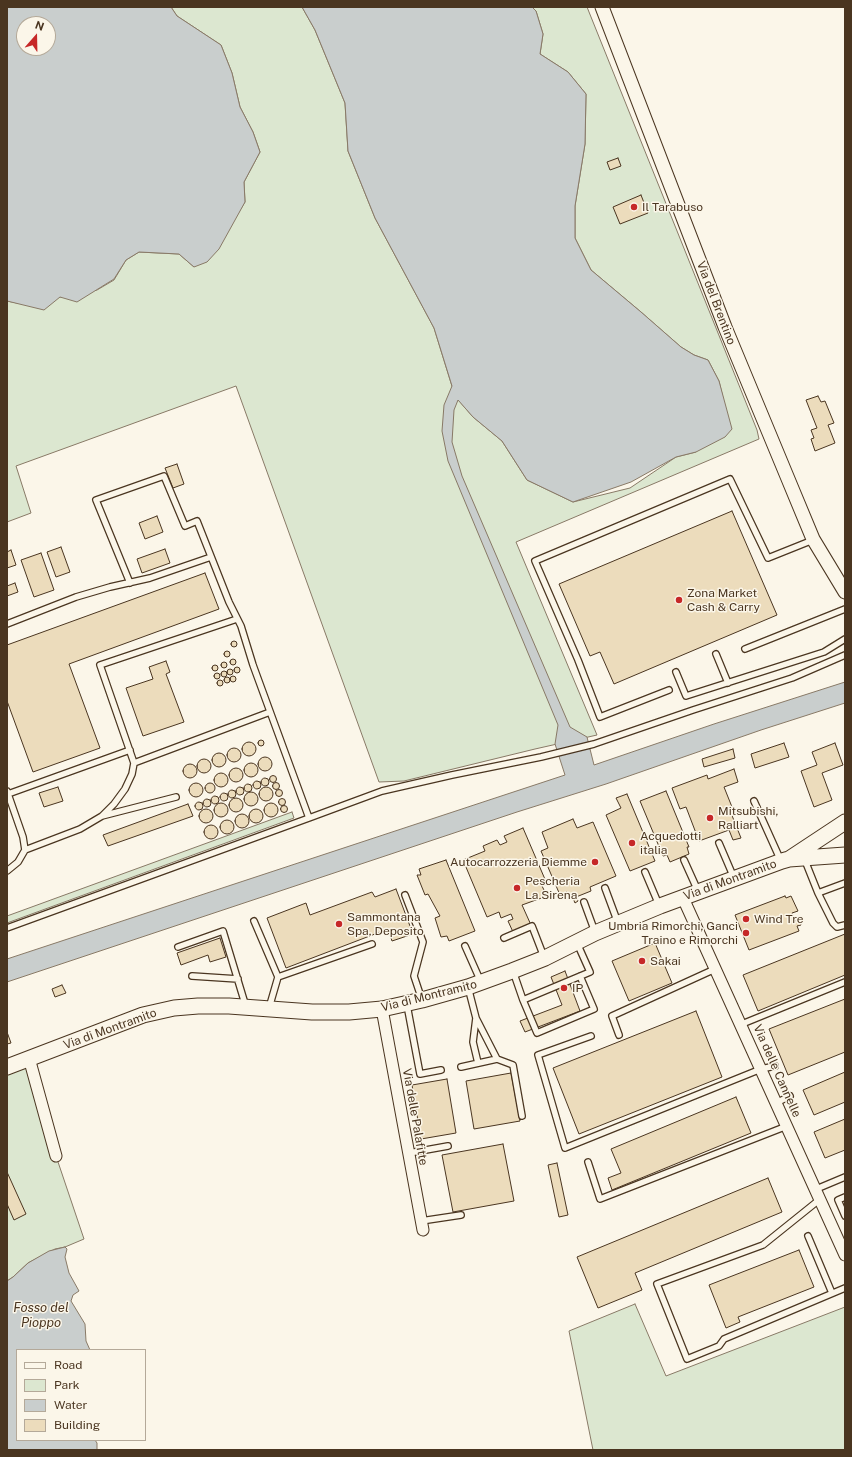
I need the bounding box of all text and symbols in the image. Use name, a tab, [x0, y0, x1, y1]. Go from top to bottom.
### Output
north arrow	[16, 16, 56, 56]
text: N	[34, 19, 46, 33]
place label: Il Tarabuso	[642, 200, 703, 214]
marker: Il Tarabuso	[629, 202, 639, 212]
street label: Via del Brentino	[693, 259, 739, 347]
place label: Zona Market Cash & Carry	[687, 586, 760, 614]
marker: Zona Market Cash & Carry	[674, 595, 684, 605]
place label: Mitsubishi, Ralliart	[718, 804, 778, 832]
marker: Mitsubishi, Ralliart	[705, 813, 715, 823]
place label: Acquedotti italia	[640, 829, 701, 857]
marker: Acquedotti italia	[627, 838, 637, 848]
place label: Autocarrozzeria Diemme	[450, 855, 587, 869]
street label: Via di Montramito	[681, 856, 779, 904]
marker: Autocarrozzeria Diemme	[590, 857, 600, 867]
place label: Pescheria La Sirena	[525, 874, 580, 902]
marker: Pescheria La Sirena	[512, 883, 522, 893]
place label: Sammontana Spa, Deposito	[347, 910, 424, 938]
place label: Wind Tre	[754, 912, 804, 926]
marker: Wind Tre	[741, 914, 751, 924]
marker: Sammontana Spa, Deposito	[334, 919, 344, 929]
place label: Umbria Rimorchi, Ganci Traino e Rimorchi	[608, 919, 738, 947]
marker: Umbria Rimorchi, Ganci Traino e Rimorchi	[741, 928, 751, 938]
place label: Sakai	[650, 954, 681, 968]
marker: Sakai	[637, 956, 647, 966]
street label: Via di Montramito	[380, 977, 478, 1015]
place label: IP	[572, 981, 583, 995]
marker: IP	[559, 983, 569, 993]
street label: Via di Montramito	[61, 1005, 159, 1053]
street label: Via delle Cannelle	[750, 1022, 804, 1120]
street label: Via delle Palafitte	[399, 1067, 431, 1167]
water label: Fosso del Pioppo	[13, 1300, 69, 1331]
legend	[16, 1349, 146, 1441]
text: Road	[54, 1358, 82, 1372]
text: Park	[54, 1378, 80, 1392]
text: Water	[54, 1398, 87, 1412]
text: Building	[54, 1418, 100, 1432]

